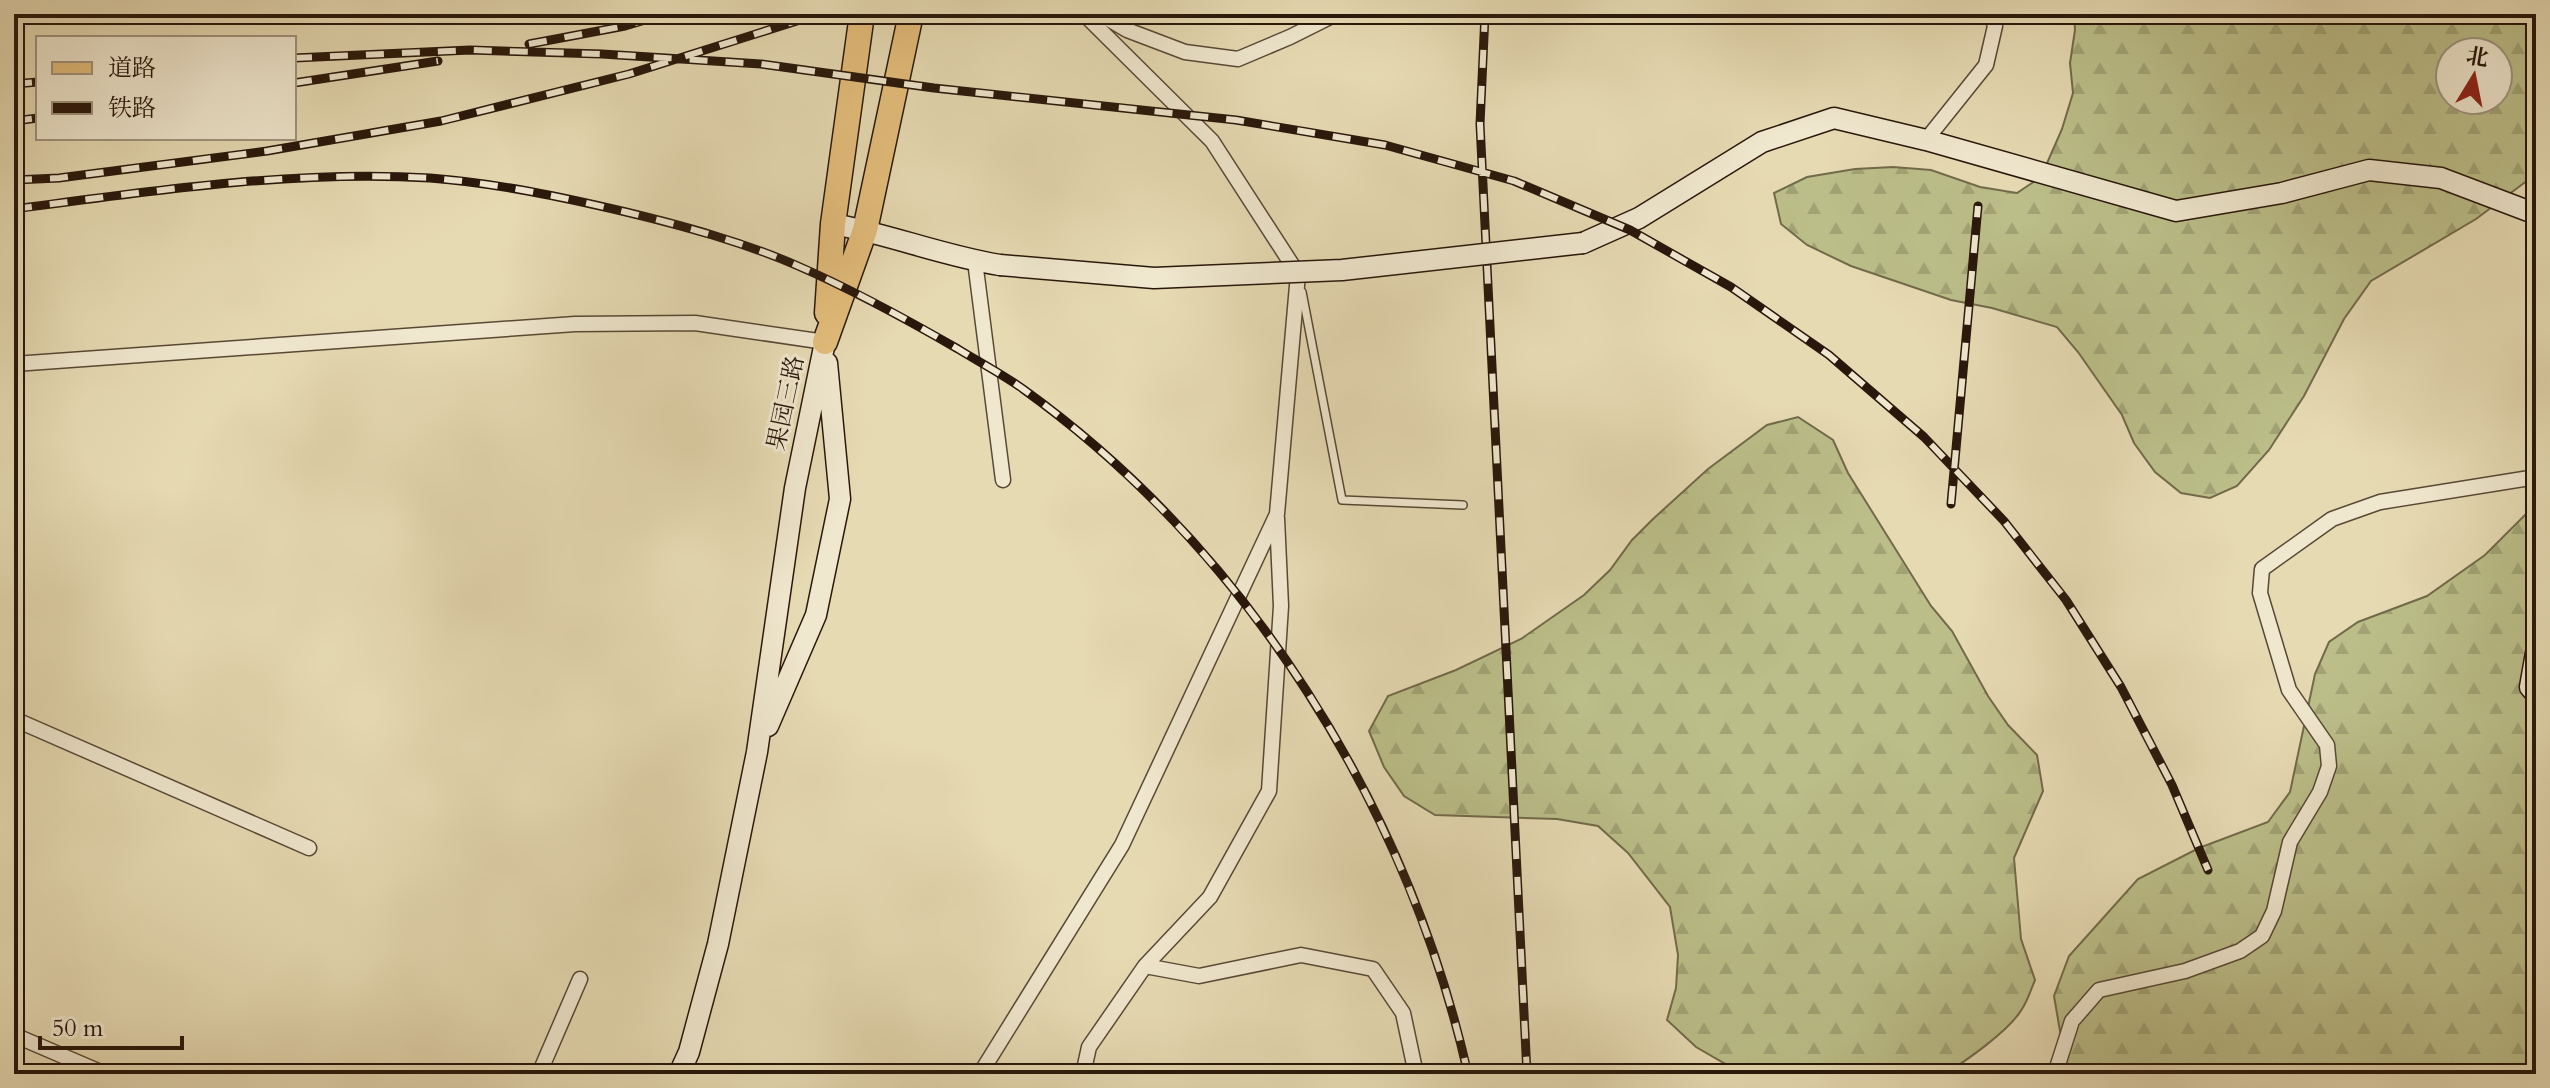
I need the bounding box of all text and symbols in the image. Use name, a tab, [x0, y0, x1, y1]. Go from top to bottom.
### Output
legend	[36, 36, 296, 140]
north arrow	[2434, 36, 2514, 116]
text: 北	[2464, 41, 2491, 74]
text: 道路	[108, 52, 156, 85]
text: 铁路	[108, 92, 156, 125]
street label: 果园三路	[760, 353, 812, 453]
scale bar	[40, 1000, 182, 1050]
text: 50 m	[52, 1012, 104, 1045]

